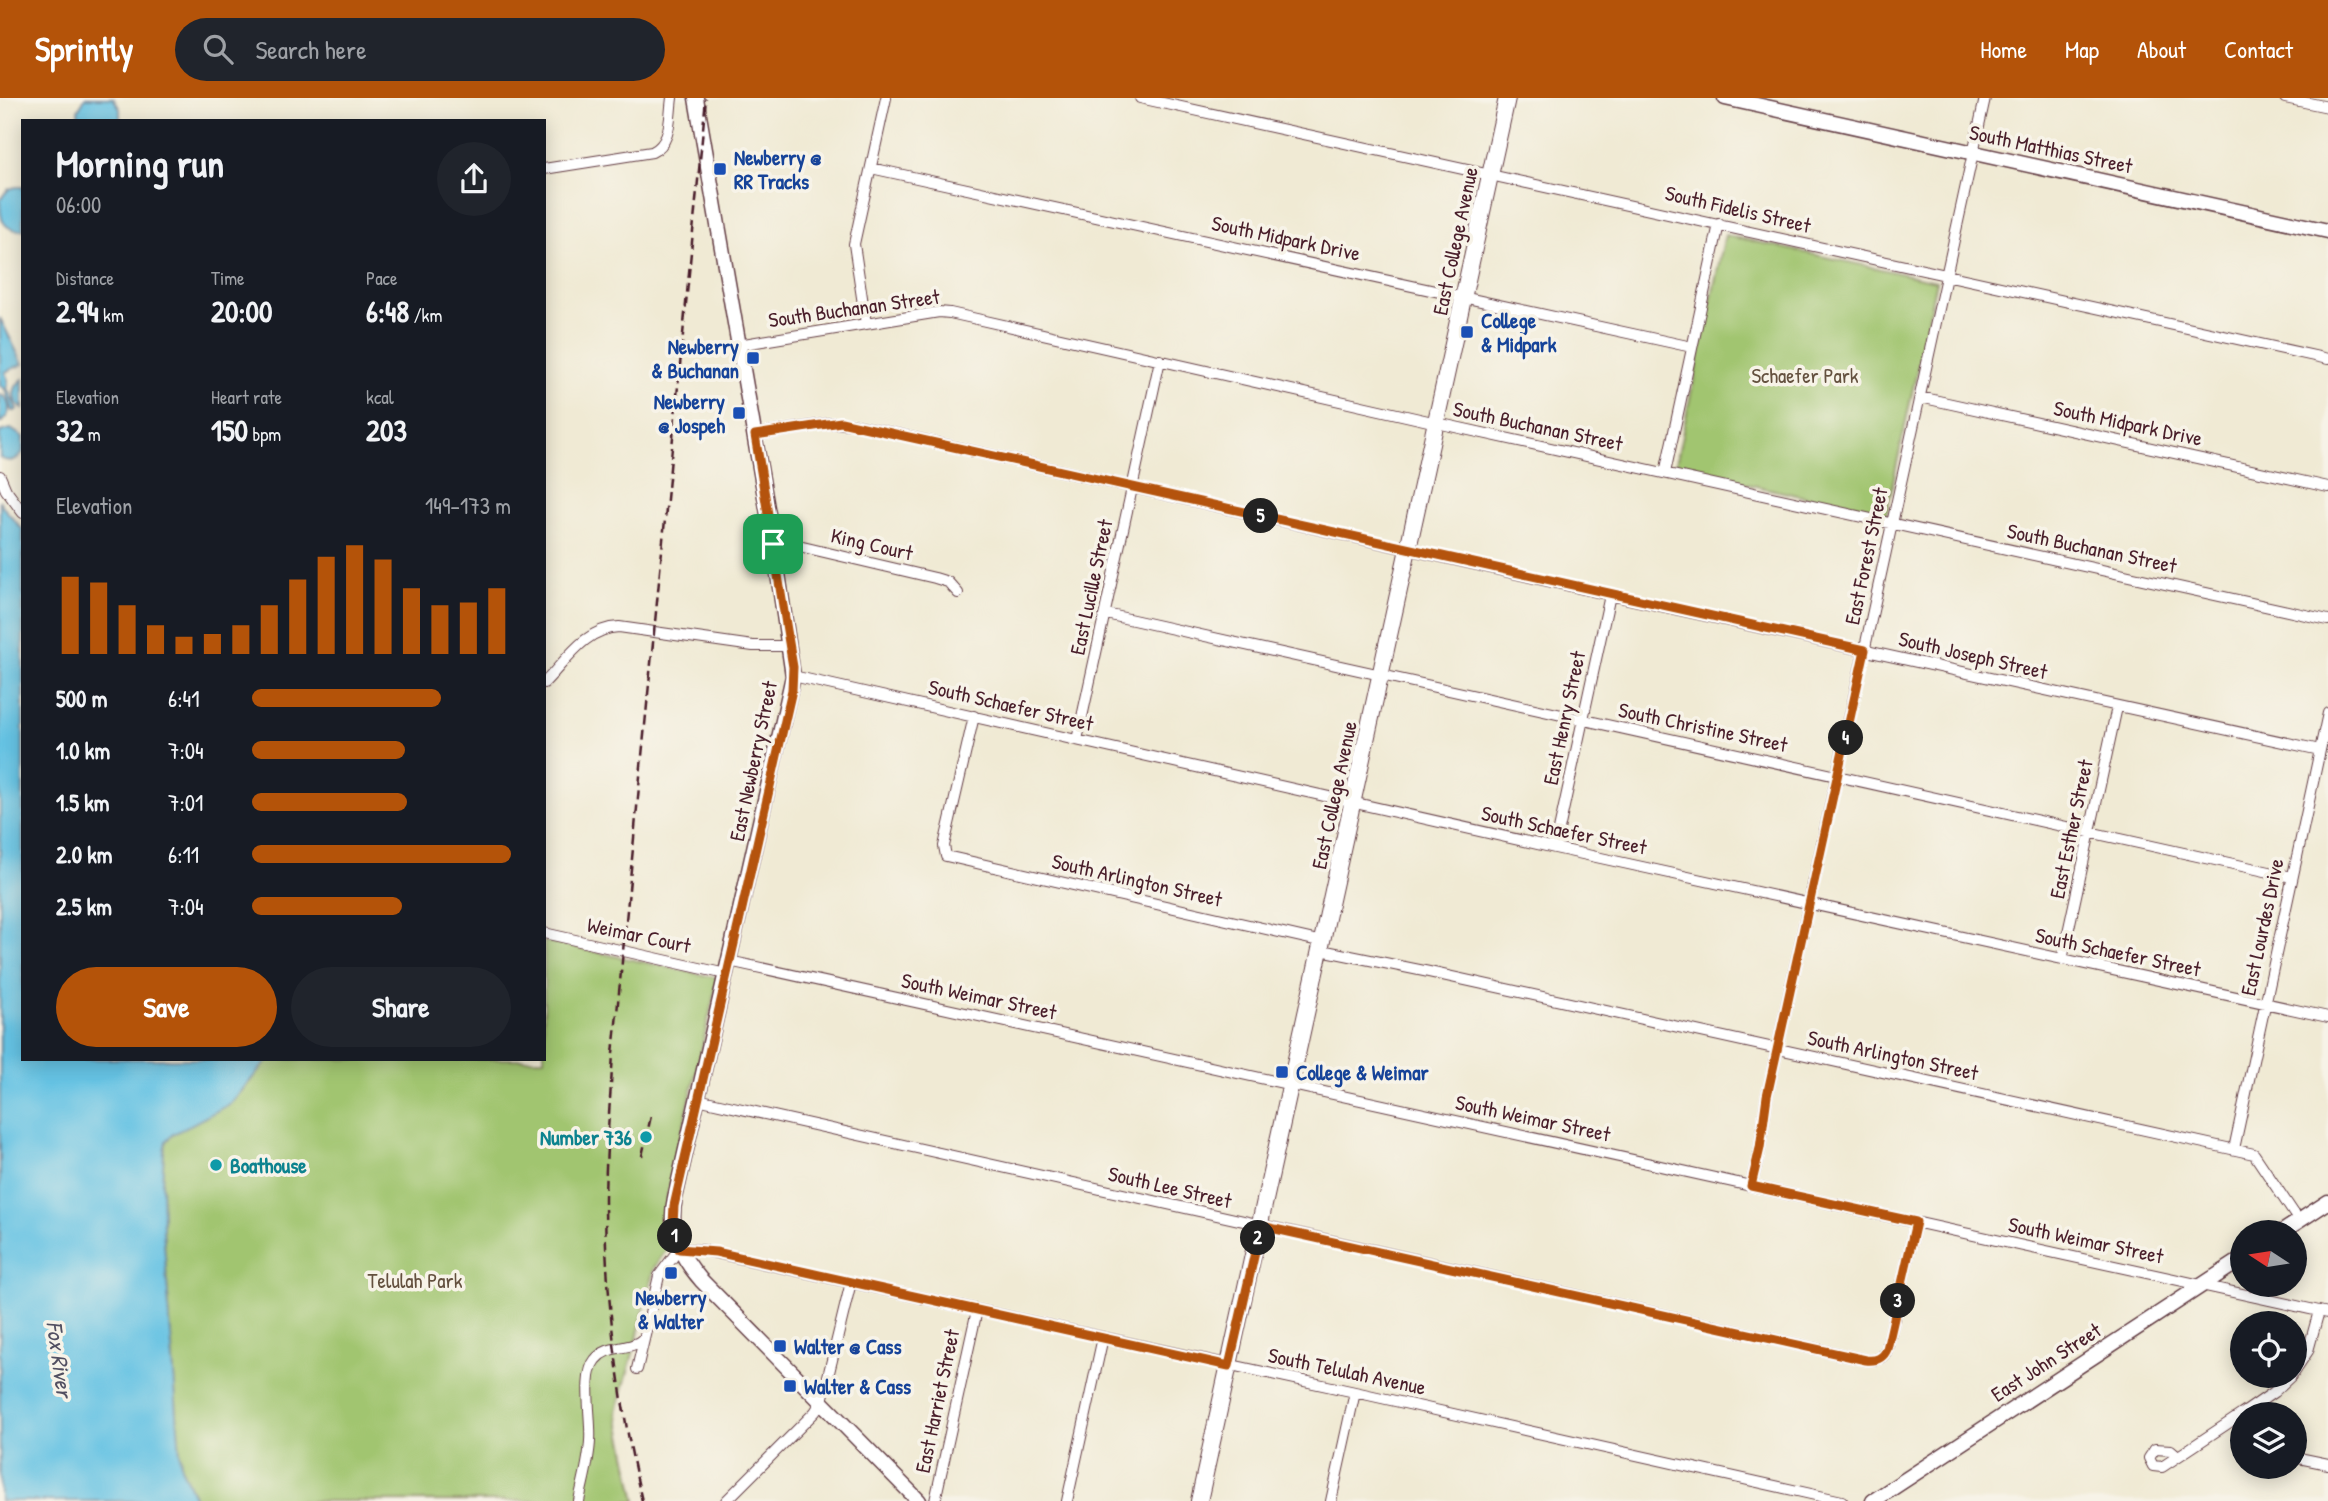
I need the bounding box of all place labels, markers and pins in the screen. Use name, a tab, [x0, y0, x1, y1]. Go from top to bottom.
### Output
place label: Newberry @ RR Tracks	[734, 143, 822, 196]
marker: Newberry @ RR Tracks	[712, 161, 728, 177]
place label: College & Midpark	[1481, 306, 1557, 360]
marker: College & Midpark	[1459, 324, 1475, 340]
place label: Newberry & Buchanan	[652, 332, 739, 385]
marker: Newberry & Buchanan	[745, 350, 761, 366]
place label: Newberry @ Jospeh	[654, 387, 725, 441]
marker: Newberry @ Jospeh	[731, 405, 747, 421]
pin: 5	[1244, 498, 1278, 534]
pin	[743, 514, 803, 574]
pin: 4	[1828, 720, 1864, 756]
place label: College & Weimar	[1296, 1058, 1429, 1088]
marker: College & Weimar	[1274, 1064, 1290, 1080]
place label: Number 736	[540, 1123, 633, 1152]
marker: Number 736	[638, 1129, 654, 1145]
place label: Boathouse	[230, 1151, 307, 1180]
marker: Boathouse	[208, 1157, 224, 1173]
pin: 1	[658, 1218, 692, 1254]
pin: 2	[1240, 1220, 1276, 1256]
marker: Newberry & Walter	[663, 1265, 679, 1281]
place label: Newberry & Walter	[635, 1283, 707, 1336]
pin: 3	[1881, 1284, 1916, 1318]
place label: Walter @ Cass	[794, 1332, 902, 1361]
marker: Walter @ Cass	[772, 1338, 788, 1354]
place label: Walter & Cass	[804, 1372, 911, 1401]
marker: Walter & Cass	[782, 1378, 798, 1394]

